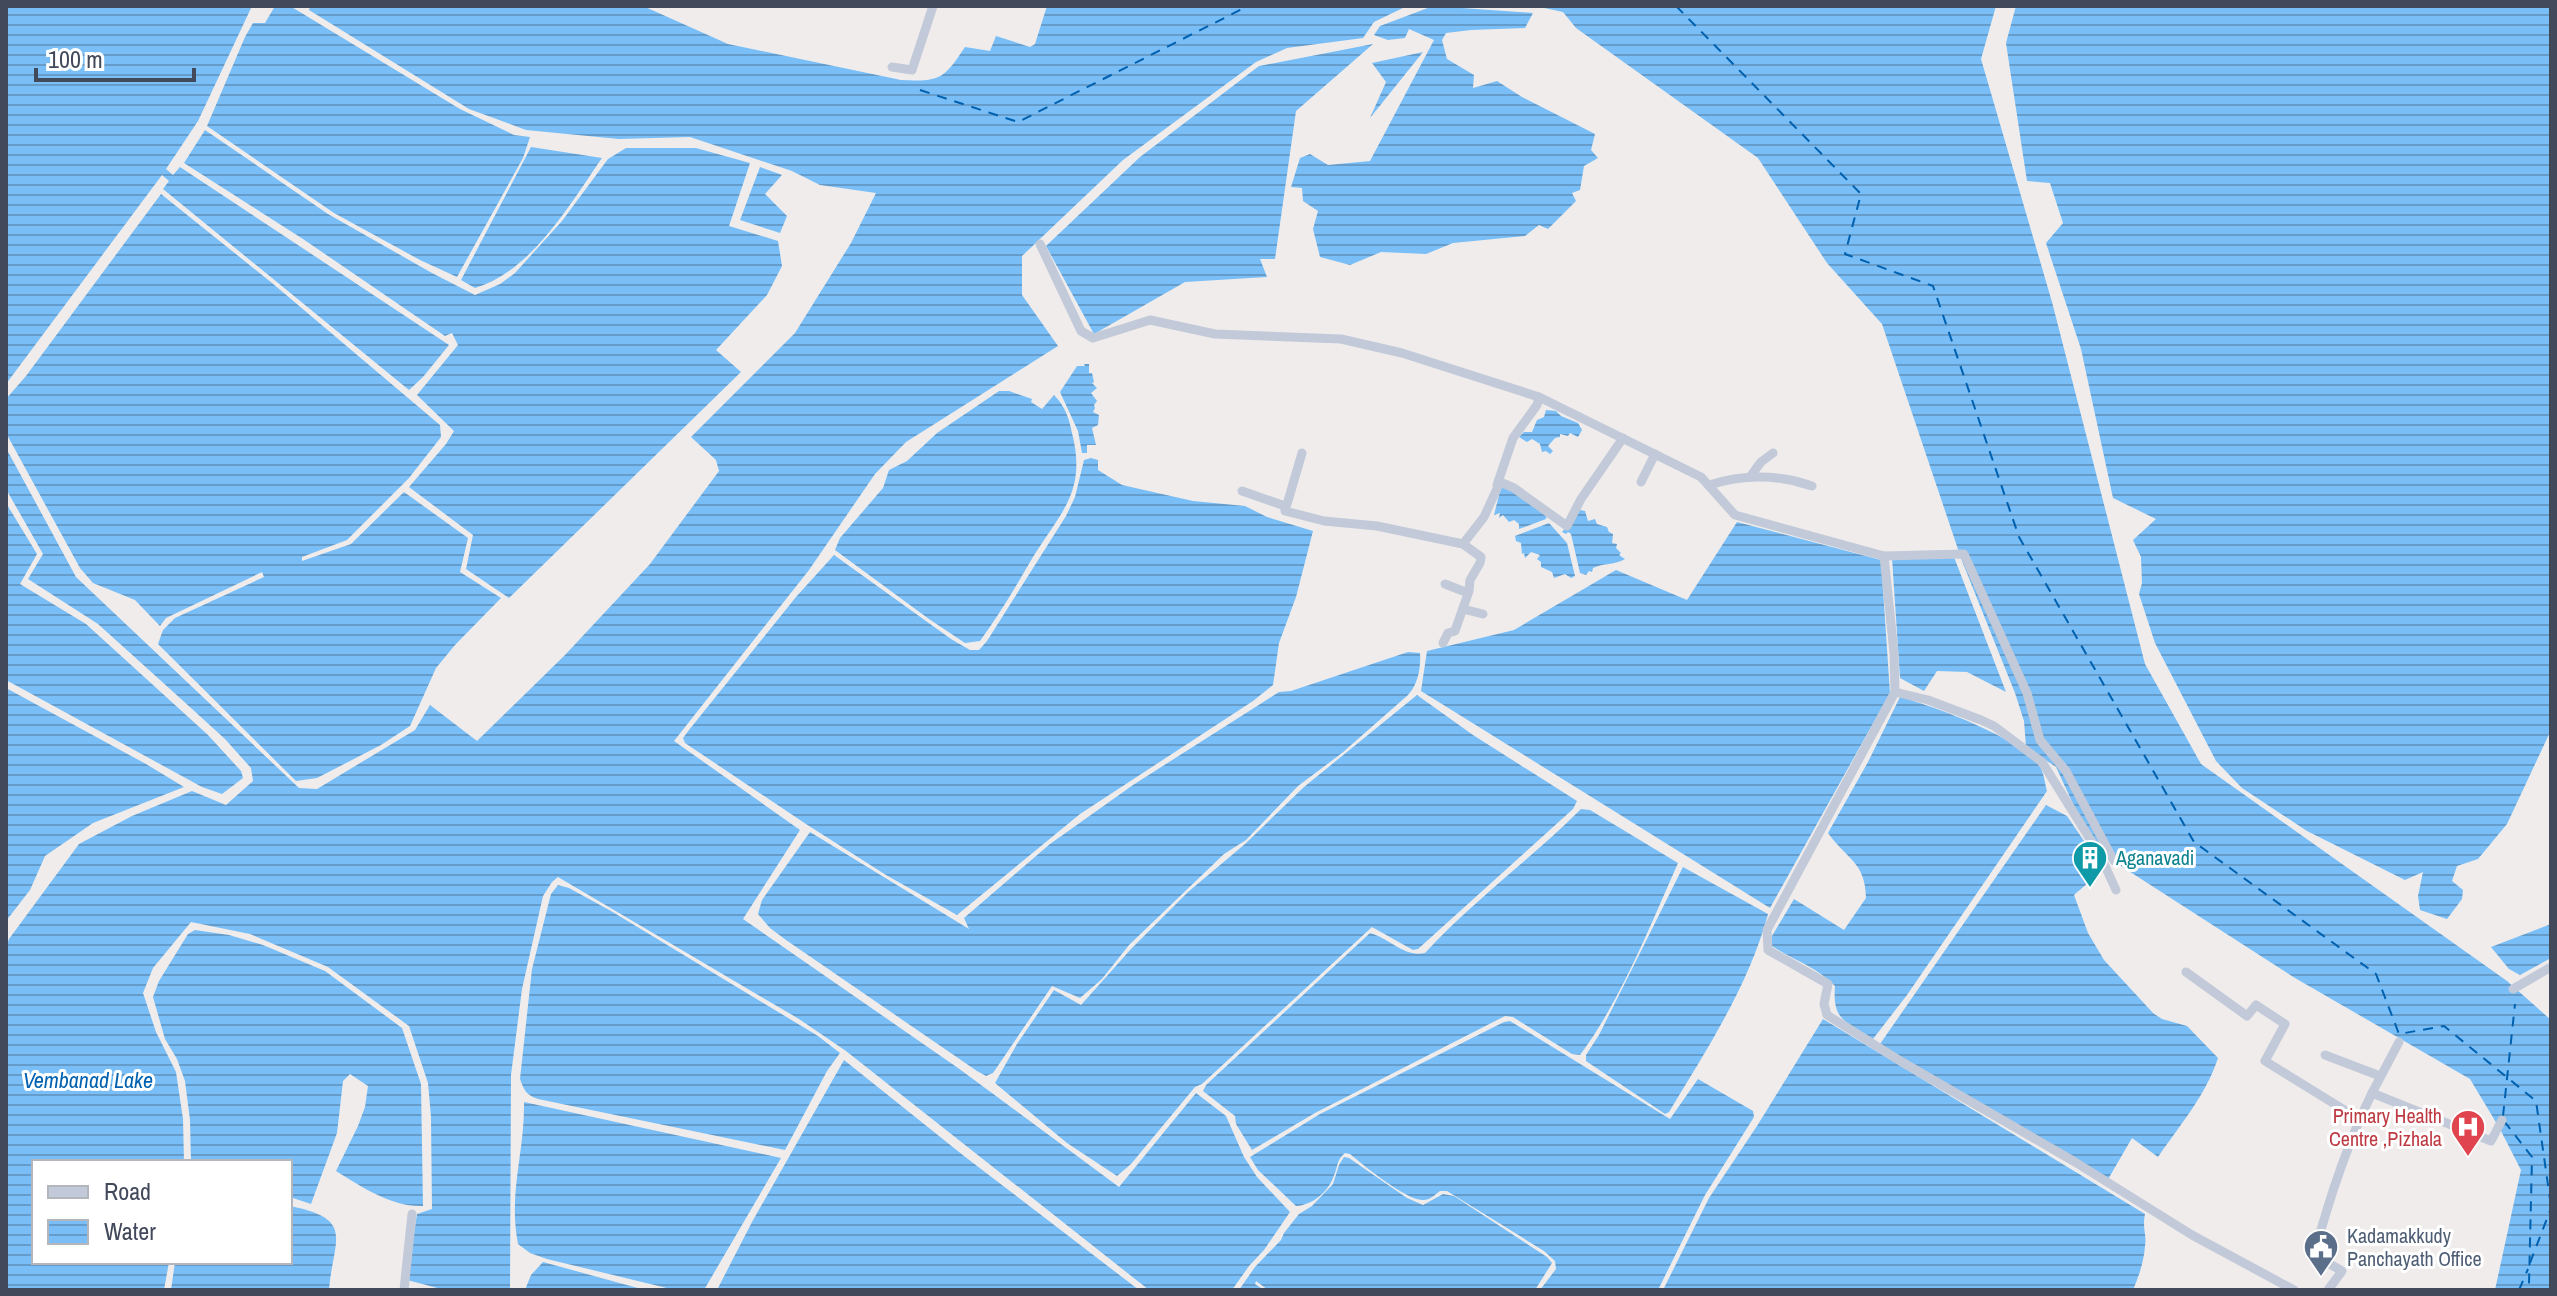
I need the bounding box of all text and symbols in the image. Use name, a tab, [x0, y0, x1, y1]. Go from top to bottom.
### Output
scale bar	[36, 32, 194, 82]
text: 100 m	[48, 43, 103, 75]
building icon: Aganavadi	[2071, 839, 2109, 889]
place label: Aganavadi	[2115, 844, 2194, 871]
water label: Vembanad Lake	[23, 1065, 153, 1095]
place label: Primary Health Centre ,Pizhala	[2329, 1102, 2442, 1152]
hospital icon: Primary Health Centre ,Pizhala	[2449, 1108, 2487, 1158]
legend	[32, 1160, 292, 1264]
text: Road	[104, 1175, 151, 1207]
text: Water	[104, 1215, 156, 1247]
place label: Kadamakkudy Panchayath Office	[2347, 1222, 2482, 1272]
public building icon: Kadamakkudy Panchayath Office	[2302, 1228, 2340, 1278]

